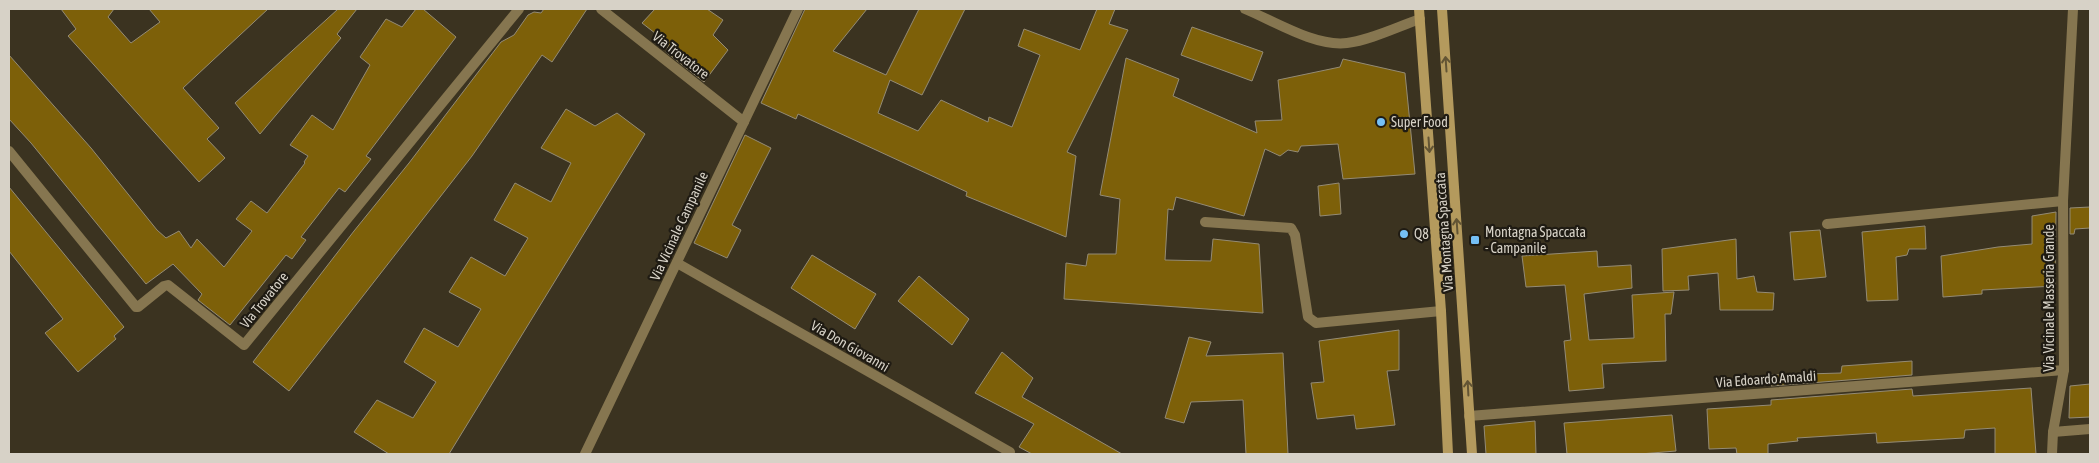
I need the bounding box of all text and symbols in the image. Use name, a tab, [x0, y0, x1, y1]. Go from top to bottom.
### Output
street label: Via Trovatore	[649, 28, 713, 82]
one-way arrow	[1441, 56, 1450, 72]
place label: Super Food	[1391, 114, 1448, 130]
marker: Super Food	[1375, 116, 1387, 128]
one-way arrow	[1424, 136, 1433, 152]
street label: Via Vicinale Campanile	[647, 169, 711, 283]
street label: Via Montagna Spaccata	[1432, 172, 1456, 292]
one-way arrow	[1453, 218, 1462, 234]
place label: Montagna Spaccata - Campanile	[1485, 224, 1586, 256]
street label: Via Vicinale Masseria Grande	[2041, 224, 2057, 372]
place label: Q8	[1414, 226, 1429, 242]
marker: Q8	[1398, 228, 1410, 240]
marker: Montagna Spaccata - Campanile	[1469, 234, 1481, 246]
street label: Via Trovatore	[237, 269, 291, 331]
street label: Via Don Giovanni	[808, 317, 892, 375]
street label: Via Edoardo Amaldi	[1715, 368, 1817, 390]
one-way arrow	[1463, 380, 1472, 396]

